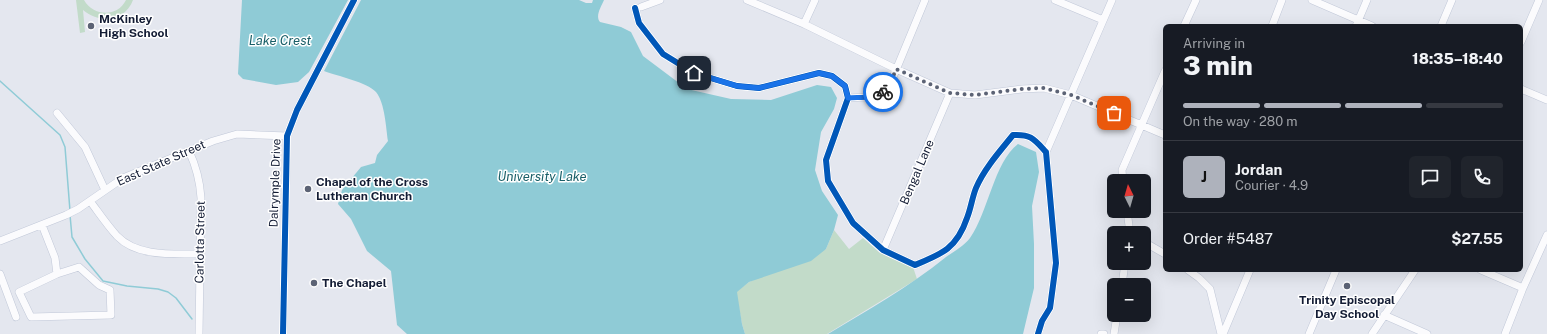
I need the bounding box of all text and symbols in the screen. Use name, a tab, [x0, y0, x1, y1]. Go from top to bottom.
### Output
place label: McKinley High School	[99, 12, 168, 40]
marker: McKinley High School	[86, 21, 96, 31]
water label: Lake Crest	[249, 33, 311, 48]
text: Arriving in	[1183, 36, 1245, 51]
text: 3 min	[1183, 50, 1253, 81]
text: 18:35–18:40	[1412, 50, 1503, 67]
pin	[677, 56, 711, 90]
icon: home	[683, 62, 705, 84]
courier	[863, 72, 903, 112]
icon: bike	[872, 81, 894, 103]
pin	[1097, 96, 1131, 130]
icon: bag	[1103, 102, 1125, 124]
text: On the way · 280 m	[1183, 114, 1298, 129]
street label: East State Street	[115, 137, 208, 189]
street label: Bengal Lane	[897, 137, 937, 207]
street label: Dalrymple Drive	[266, 138, 284, 228]
button: chat	[1409, 156, 1451, 198]
button: phone	[1461, 156, 1503, 198]
text: Jordan	[1235, 161, 1282, 178]
text: J	[1201, 168, 1207, 185]
water label: University Lake	[497, 169, 587, 184]
north arrow	[1107, 174, 1151, 218]
map controls	[1107, 174, 1151, 322]
place label: Chapel of the Cross Lutheran Church	[316, 175, 428, 203]
text: Courier · 4.9	[1235, 178, 1308, 193]
marker: Chapel of the Cross Lutheran Church	[303, 184, 313, 194]
street label: Carlotta Street	[192, 200, 208, 283]
button: +	[1107, 226, 1151, 270]
text: Order #5487	[1183, 230, 1273, 247]
text: $27.55	[1451, 230, 1503, 247]
place label: The Chapel	[322, 276, 387, 290]
marker: The Chapel	[309, 278, 319, 288]
button: −	[1107, 278, 1151, 322]
marker: Trinity Episcopal Day School	[1342, 281, 1352, 291]
place label: Trinity Episcopal Day School	[1299, 293, 1395, 321]

